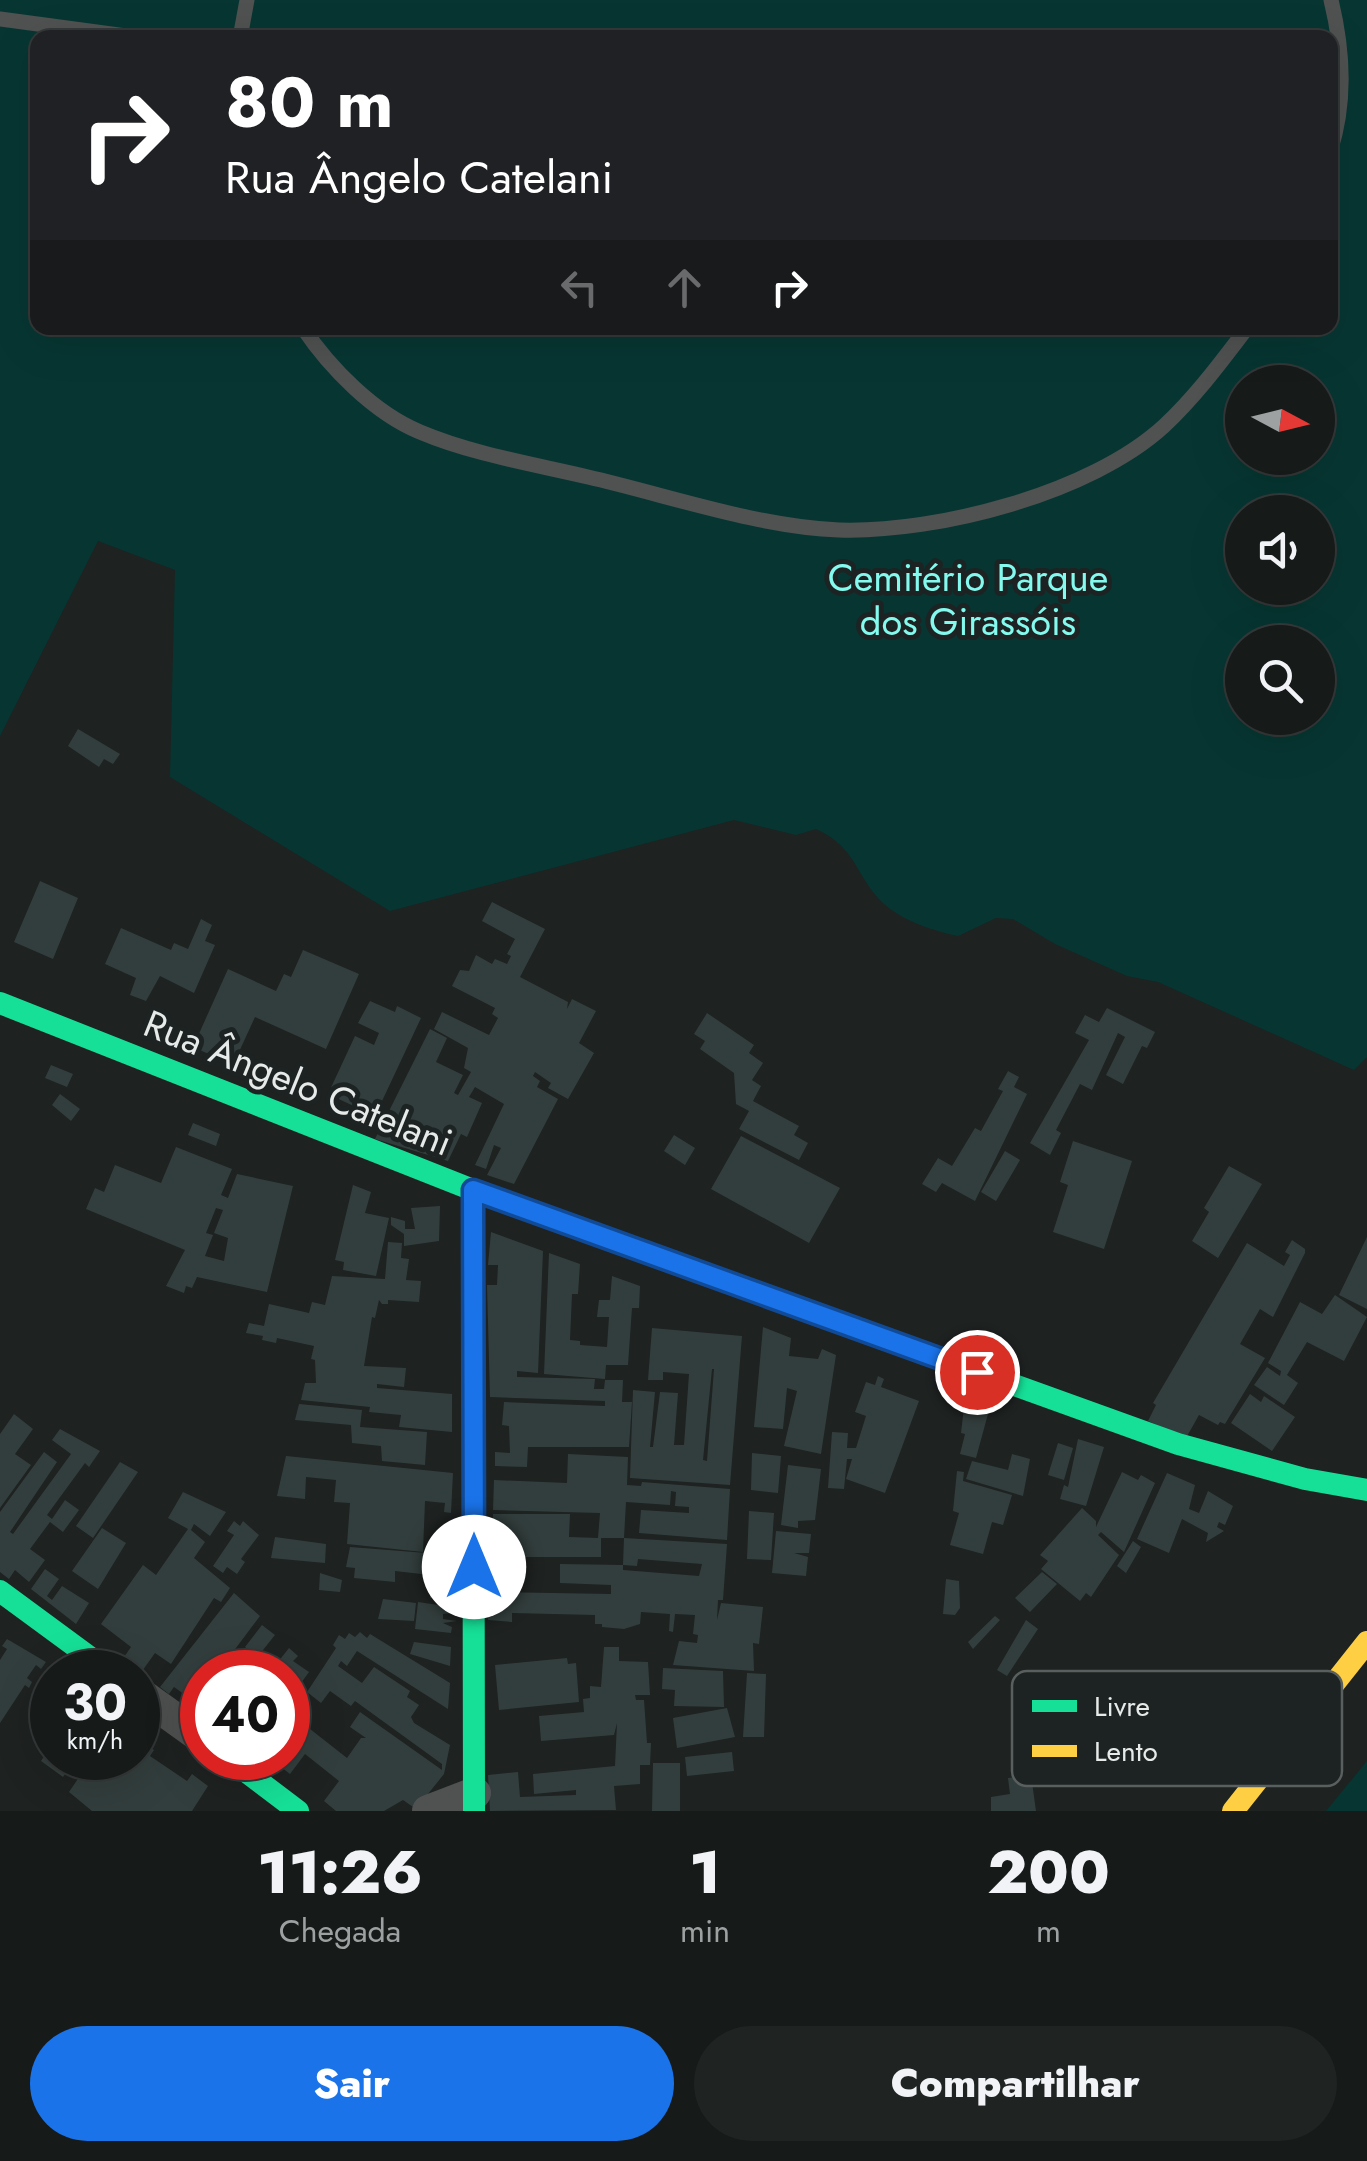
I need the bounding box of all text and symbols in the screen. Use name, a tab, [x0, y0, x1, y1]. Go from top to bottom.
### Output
text: 80 m	[225, 52, 394, 153]
icon: right	[60, 70, 190, 200]
text: Rua Ângelo Catelani	[225, 145, 613, 210]
icon: left	[552, 260, 607, 315]
icon: ahead	[657, 260, 712, 315]
icon: right	[762, 260, 817, 315]
north arrow	[1225, 365, 1335, 475]
map controls	[1225, 365, 1335, 735]
button: sound	[1225, 495, 1335, 605]
park label: Cemitério Parque dos Girassóis	[828, 550, 1108, 649]
button: search	[1225, 625, 1335, 735]
street label: Rua Ângelo Catelani	[136, 996, 461, 1169]
pin	[935, 1330, 1020, 1415]
icon: arrive	[950, 1345, 1005, 1400]
position arrow	[422, 1515, 526, 1619]
speed limit sign: 40	[180, 1650, 310, 1780]
text: 30	[63, 1666, 127, 1739]
legend	[1012, 1671, 1342, 1786]
text: Livre	[1094, 1686, 1150, 1727]
text: km/h	[67, 1722, 123, 1758]
text: Lento	[1094, 1731, 1158, 1772]
text: 11:26	[257, 1829, 423, 1916]
text: 1	[689, 1829, 721, 1916]
text: 200	[987, 1829, 1110, 1916]
text: Chegada	[279, 1908, 401, 1954]
text: min	[680, 1908, 730, 1954]
text: m	[1036, 1908, 1061, 1954]
button: Sair	[30, 2026, 674, 2141]
button: Compartilhar	[694, 2026, 1337, 2141]

